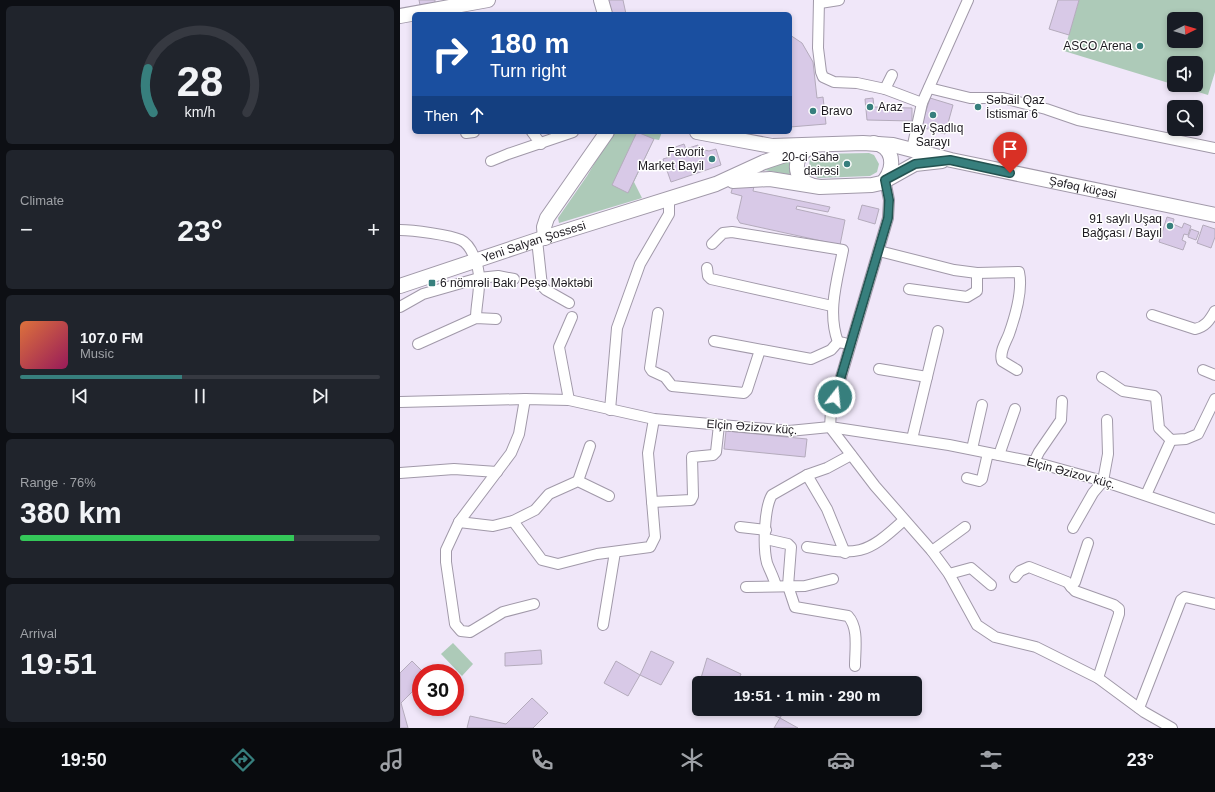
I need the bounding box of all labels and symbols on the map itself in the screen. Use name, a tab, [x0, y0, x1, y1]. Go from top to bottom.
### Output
north arrow	[1167, 12, 1203, 48]
place label: ASCO Arena	[1063, 39, 1132, 53]
marker: ASCO Arena	[1135, 41, 1145, 51]
place label: Səbail Qaz İstismar 6	[986, 93, 1045, 121]
place label: Araz	[878, 100, 903, 114]
marker: Araz	[865, 102, 875, 112]
marker: Səbail Qaz İstismar 6	[973, 102, 983, 112]
place label: Bravo	[821, 104, 853, 118]
marker: Bravo	[808, 106, 818, 116]
marker: Elay Şadlıq Sarayı	[928, 110, 938, 120]
place label: Elay Şadlıq Sarayı	[903, 121, 963, 149]
pin	[993, 132, 1027, 173]
place label: Favorit Market Bayil	[638, 145, 705, 173]
place label: 20-ci Sahə dairəsi	[782, 150, 839, 178]
marker: Favorit Market Bayil	[707, 154, 717, 164]
marker: 20-ci Sahə dairəsi	[842, 159, 852, 169]
street label: Şəfəq küçəsi	[1048, 174, 1118, 201]
place label: 91 saylı Uşaq Bağçası / Bayıl	[1082, 212, 1162, 240]
street label: Yeni Salyan Şossesi	[480, 218, 587, 265]
marker: 91 saylı Uşaq Bağçası / Bayıl	[1165, 221, 1175, 231]
place label: 6 nömrəli Bakı Peşə Məktəbi	[440, 276, 593, 290]
marker: 6 nömrəli Bakı Peşə Məktəbi	[427, 278, 437, 288]
position arrow	[814, 376, 856, 418]
street label: Elçin Əzizov küç.	[706, 417, 798, 437]
street label: Elçin Əzizov küç.	[1025, 454, 1117, 492]
speed limit sign: 30	[412, 664, 464, 716]

